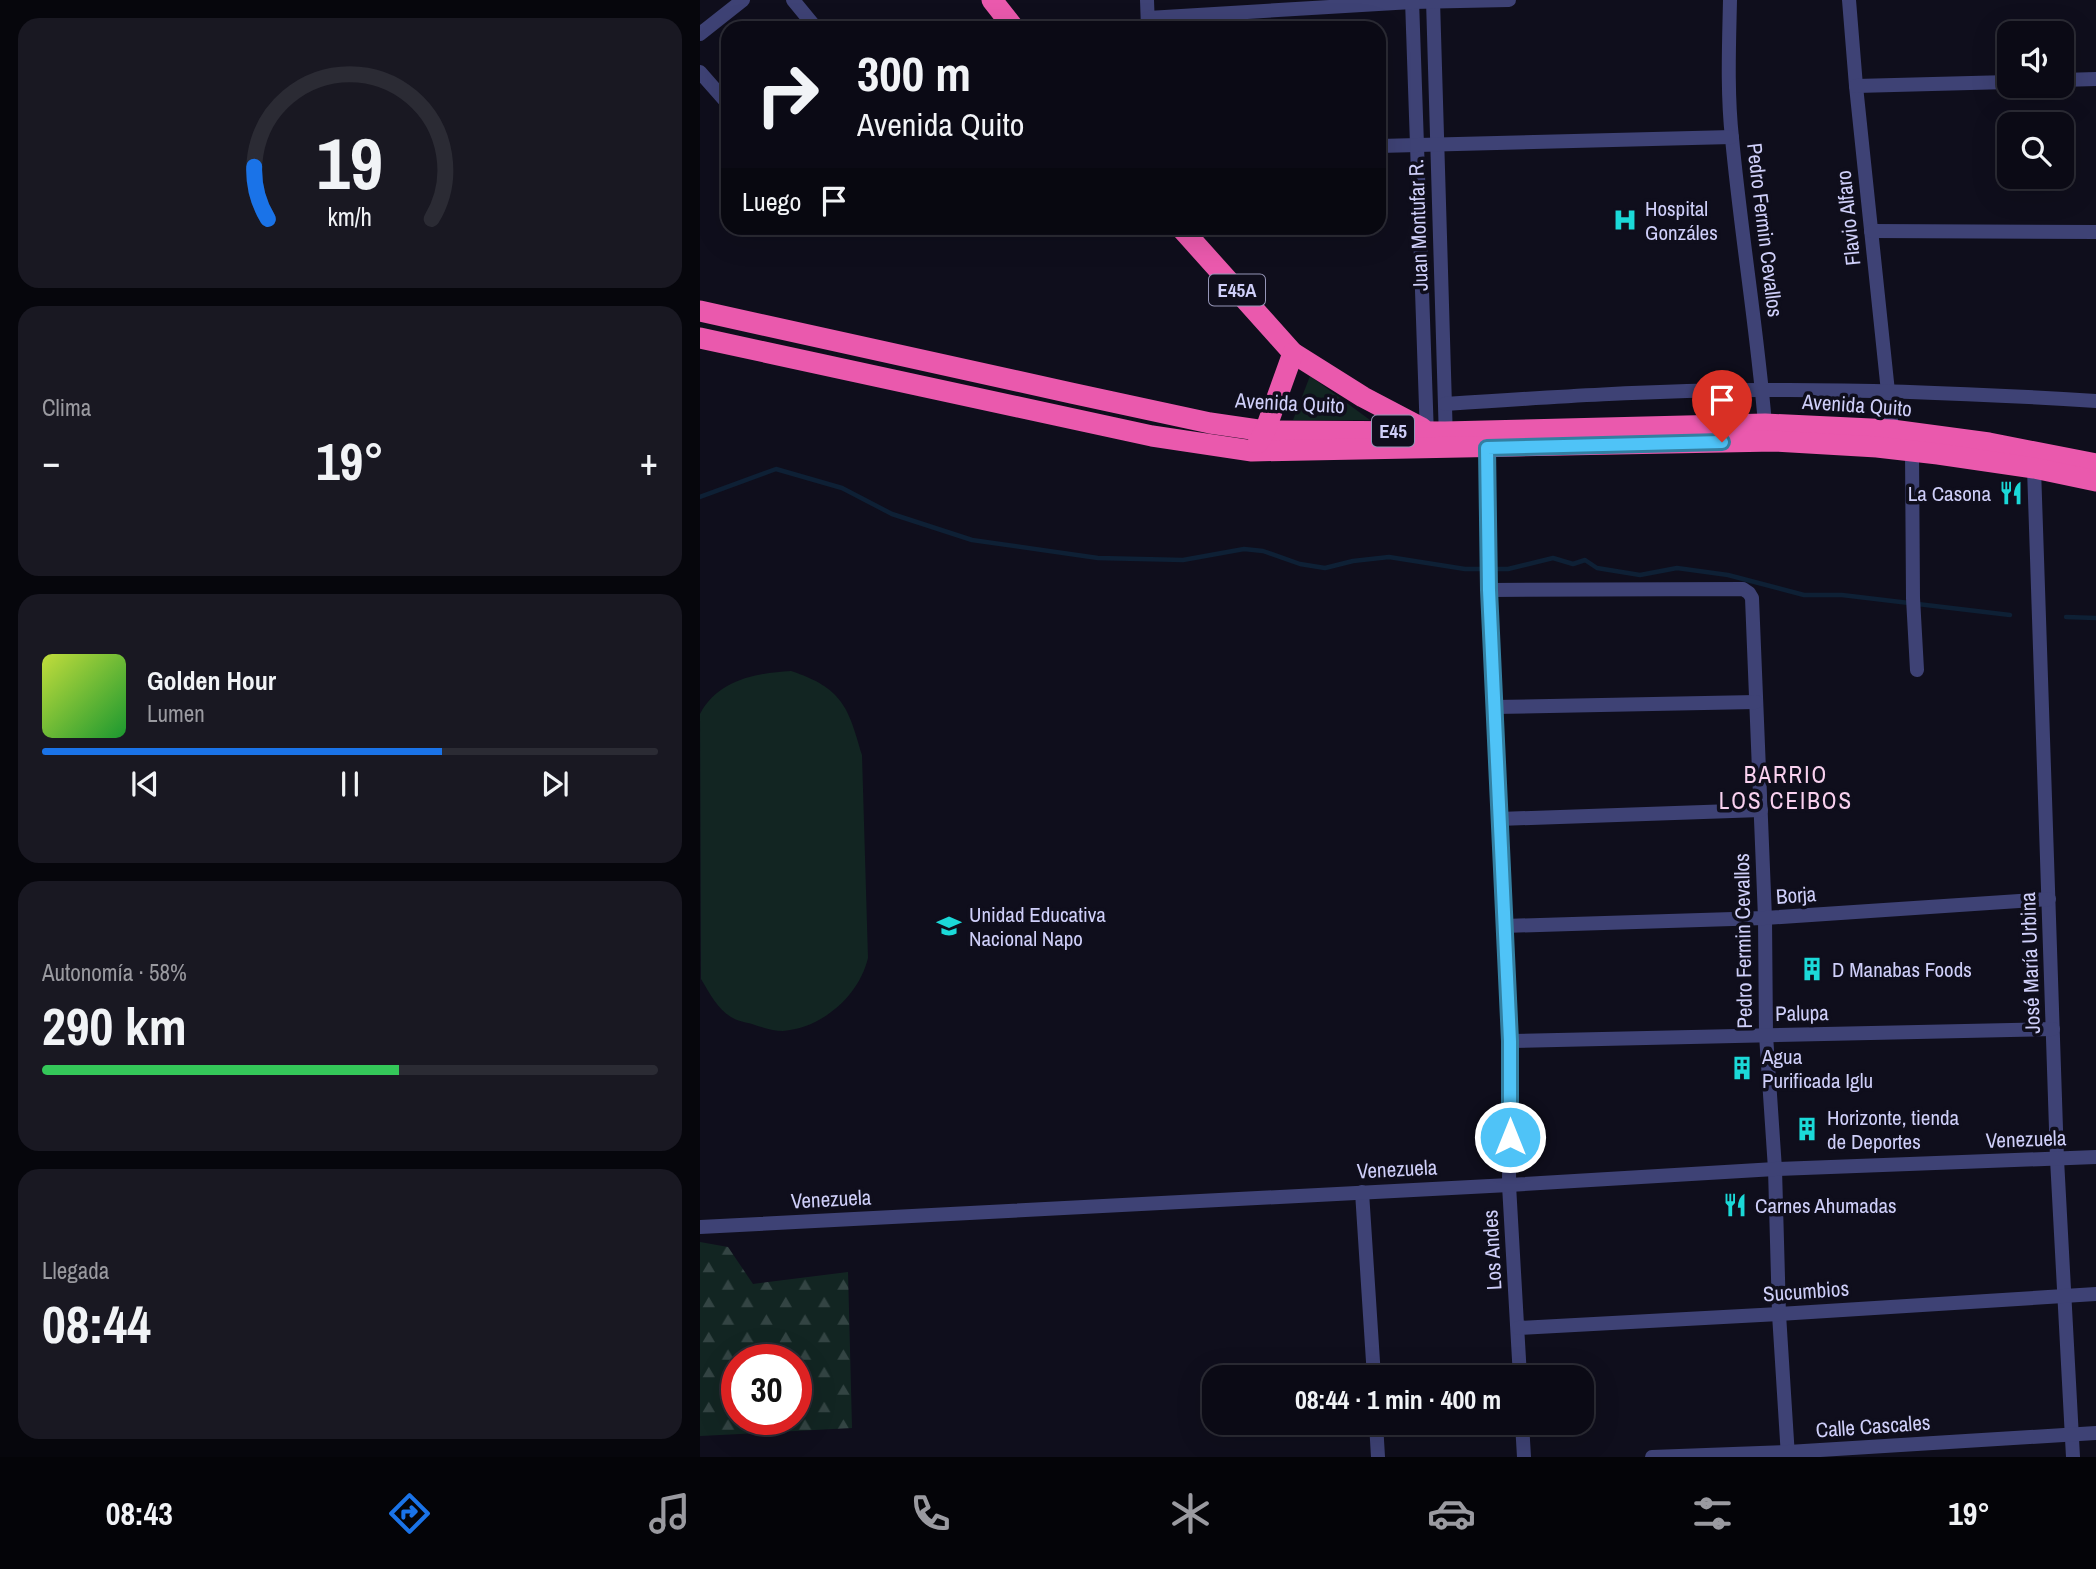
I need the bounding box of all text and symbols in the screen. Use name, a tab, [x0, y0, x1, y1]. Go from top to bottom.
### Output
map controls	[1997, 21, 2074, 189]
button: sound	[1997, 21, 2074, 98]
text: 300 m	[857, 40, 971, 106]
icon: right	[742, 49, 833, 140]
text: Avenida Quito	[857, 103, 1024, 146]
button: search	[1997, 112, 2074, 189]
text: 19	[317, 114, 383, 212]
street label: Pedro Fermin Cevallos	[1740, 141, 1790, 319]
street label: Juan Montufar R.	[1401, 158, 1435, 292]
street label: Flavio Alfaro	[1829, 169, 1867, 267]
icon: arrive	[815, 182, 853, 220]
text: Luego	[742, 184, 801, 219]
place label: Hospital Gonzáles	[1645, 194, 1718, 247]
text: km/h	[328, 200, 372, 234]
hospital icon: Hospital Gonzáles	[1611, 206, 1639, 234]
road number: E45A	[1209, 274, 1265, 306]
pin	[1692, 370, 1752, 442]
icon: arrive	[1703, 381, 1741, 419]
street label: Avenida Quito	[1233, 386, 1346, 420]
street label: Avenida Quito	[1800, 387, 1913, 423]
text: Clima	[42, 392, 91, 423]
road number: E45	[1372, 416, 1414, 446]
text: 19°	[316, 426, 384, 496]
text: −	[42, 436, 60, 487]
text: +	[640, 436, 658, 487]
place label: La Casona	[1908, 479, 1991, 508]
restaurant icon: La Casona	[1997, 479, 2025, 507]
text: Golden Hour	[147, 663, 276, 698]
text: Lumen	[147, 698, 205, 729]
district label: BARRIO LOS CEIBOS	[1719, 759, 1853, 816]
icon: previous	[126, 765, 164, 803]
icon: pause	[331, 765, 369, 803]
icon: next	[536, 765, 574, 803]
street label: Pedro Fermin Cevallos	[1727, 853, 1759, 1029]
street label: Borja	[1775, 879, 1817, 911]
street label: José María Urbina	[2013, 891, 2047, 1034]
place label: Unidad Educativa Nacional Napo	[969, 900, 1106, 953]
school or university icon: Unidad Educativa Nacional Napo	[935, 912, 963, 940]
building icon: D Manabas Foods	[1798, 955, 1826, 983]
place label: D Manabas Foods	[1832, 955, 1972, 984]
text: Autonomía · 58%	[42, 957, 187, 988]
text: 290 km	[42, 991, 187, 1061]
street label: Palupa	[1775, 998, 1829, 1028]
place label: Agua Purificada Iglu	[1761, 1042, 1873, 1095]
building icon: Agua Purificada Iglu	[1728, 1054, 1756, 1082]
position arrow	[1473, 1100, 1547, 1174]
place label: Horizonte, tienda de Deportes	[1827, 1103, 1960, 1156]
building icon: Horizonte, tienda de Deportes	[1793, 1115, 1821, 1143]
street label: Venezuela	[1985, 1123, 2067, 1155]
street label: Venezuela	[1356, 1152, 1438, 1186]
street label: Venezuela	[790, 1182, 872, 1216]
restaurant icon: Carnes Ahumadas	[1721, 1191, 1749, 1219]
place label: Carnes Ahumadas	[1755, 1191, 1897, 1220]
street label: Los Andes	[1475, 1209, 1509, 1291]
text: Llegada	[42, 1255, 109, 1286]
street label: Sucumbios	[1762, 1274, 1850, 1308]
text: 08:44	[42, 1289, 151, 1359]
speed limit sign: 30	[721, 1344, 812, 1435]
text: 08:44 · 1 min · 400 m	[1295, 1382, 1501, 1417]
street label: Calle Cascales	[1815, 1408, 1931, 1444]
icon: directions	[385, 1489, 434, 1538]
icon: music	[645, 1489, 694, 1538]
icon: phone	[906, 1489, 955, 1538]
icon: climate	[1166, 1489, 1215, 1538]
icon: car	[1427, 1489, 1476, 1538]
icon: filters	[1688, 1489, 1737, 1538]
text: 08:43	[106, 1492, 173, 1535]
text: 19°	[1948, 1492, 1990, 1535]

